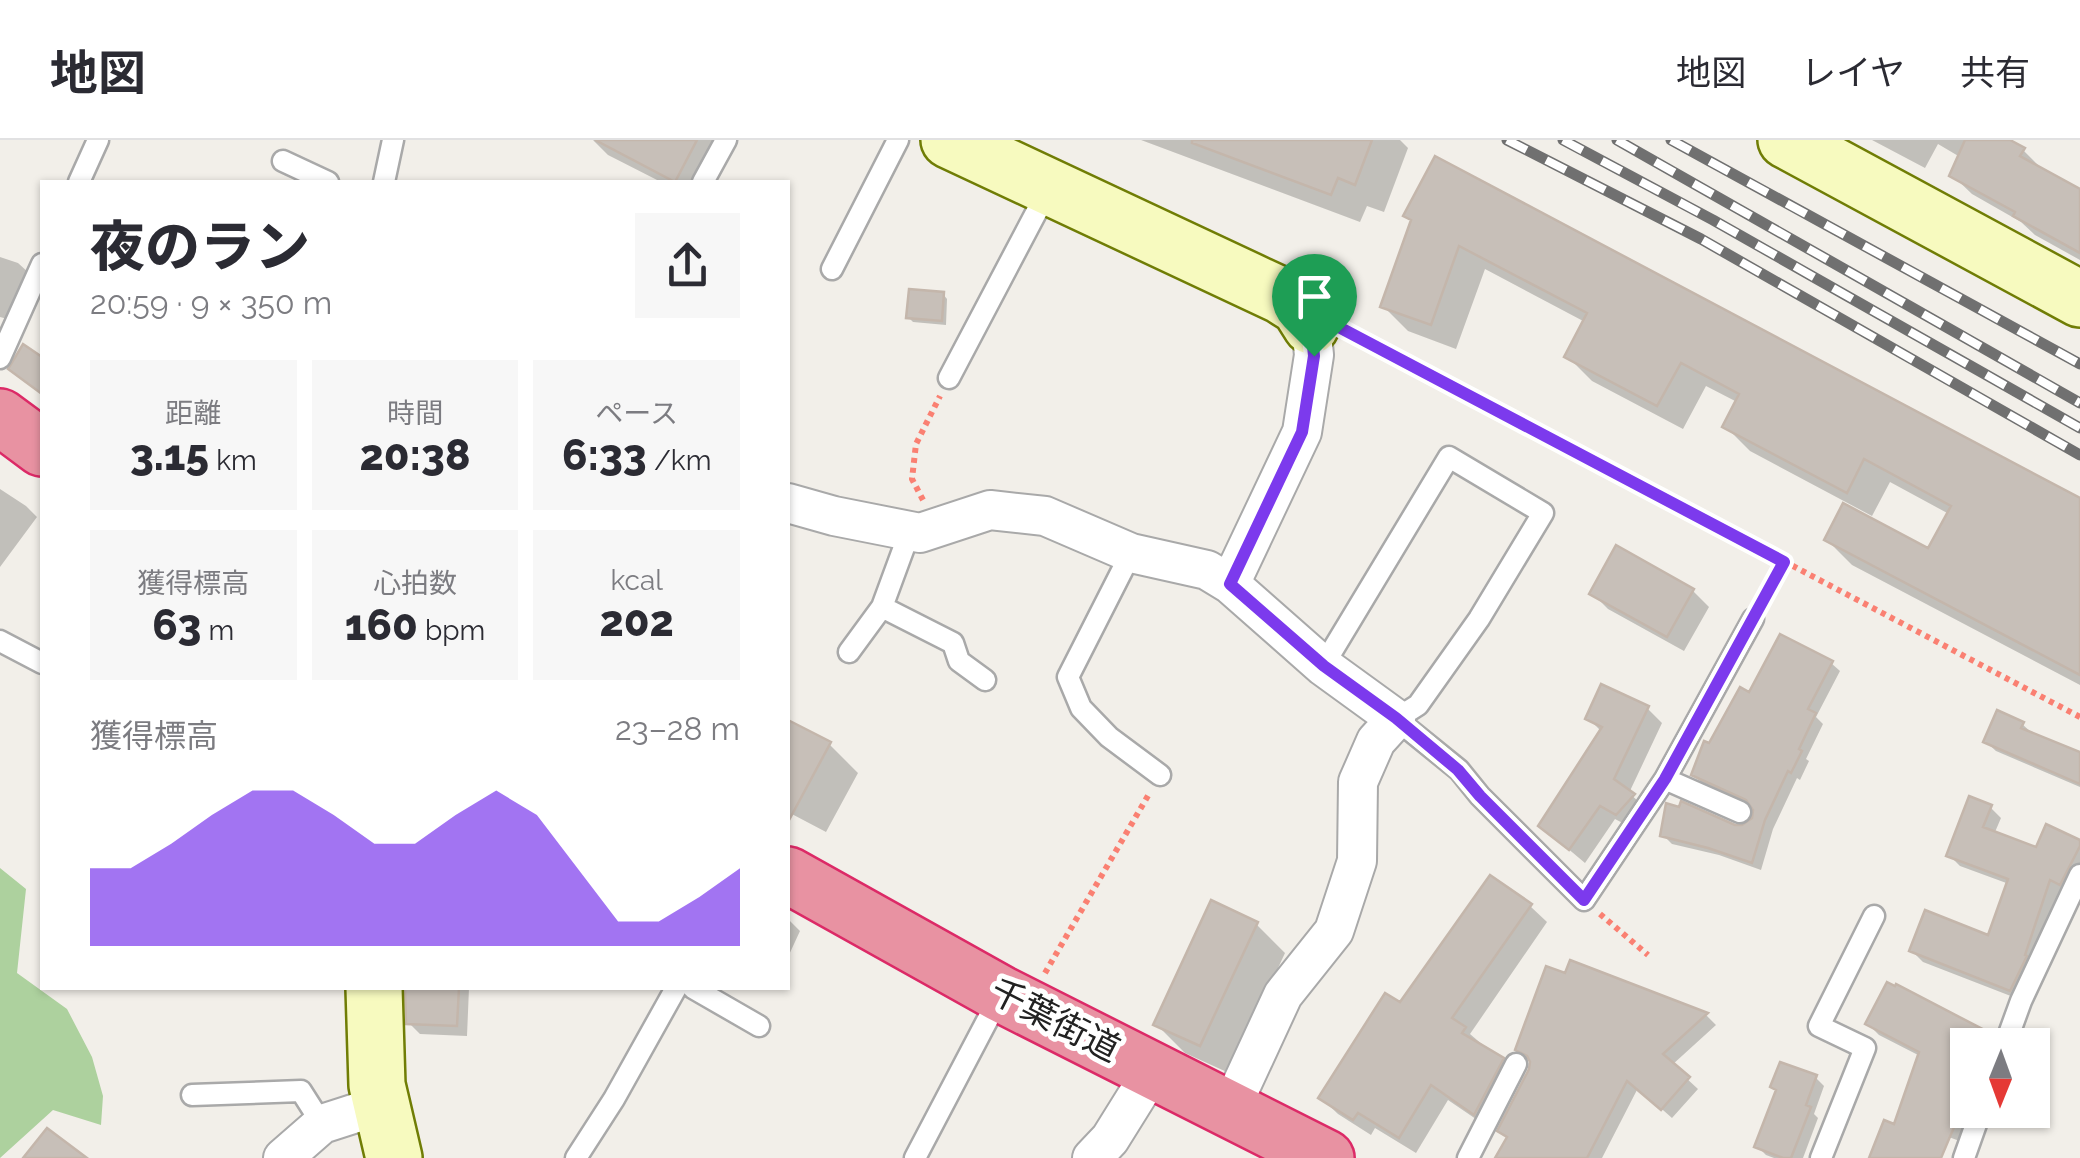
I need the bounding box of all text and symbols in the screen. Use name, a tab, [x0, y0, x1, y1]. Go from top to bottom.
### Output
text: 地図	[50, 45, 146, 101]
text: 地図	[1676, 52, 1746, 93]
text: レイヤ	[1801, 52, 1905, 93]
text: 共有	[1960, 52, 2030, 93]
button: share	[635, 213, 740, 318]
text: 夜のラン	[90, 214, 310, 279]
pin	[1272, 254, 1357, 357]
icon: arrive	[1287, 269, 1342, 324]
text: 20:59 · 9 × 350 m	[90, 284, 332, 321]
text: 距離	[165, 397, 221, 430]
text: 時間	[387, 397, 443, 430]
text: ペース	[595, 397, 678, 430]
text: 3.15	[130, 431, 209, 480]
text: 20:38	[359, 431, 471, 480]
text: 6:33	[562, 431, 647, 480]
text: km	[209, 444, 257, 477]
text: /km	[647, 444, 711, 477]
text: kcal	[610, 564, 663, 597]
text: 獲得標高	[137, 567, 249, 600]
text: 心拍数	[373, 567, 457, 600]
text: 202	[599, 597, 674, 646]
text: 63	[152, 601, 201, 650]
text: 160	[345, 601, 418, 650]
text: m	[201, 614, 234, 647]
text: bpm	[418, 614, 485, 647]
text: 23–28 m	[615, 710, 740, 747]
text: 獲得標高	[90, 717, 218, 754]
street label: 千葉街道	[984, 970, 1127, 1070]
north arrow	[1950, 1028, 2050, 1128]
map controls	[1950, 1028, 2050, 1128]

